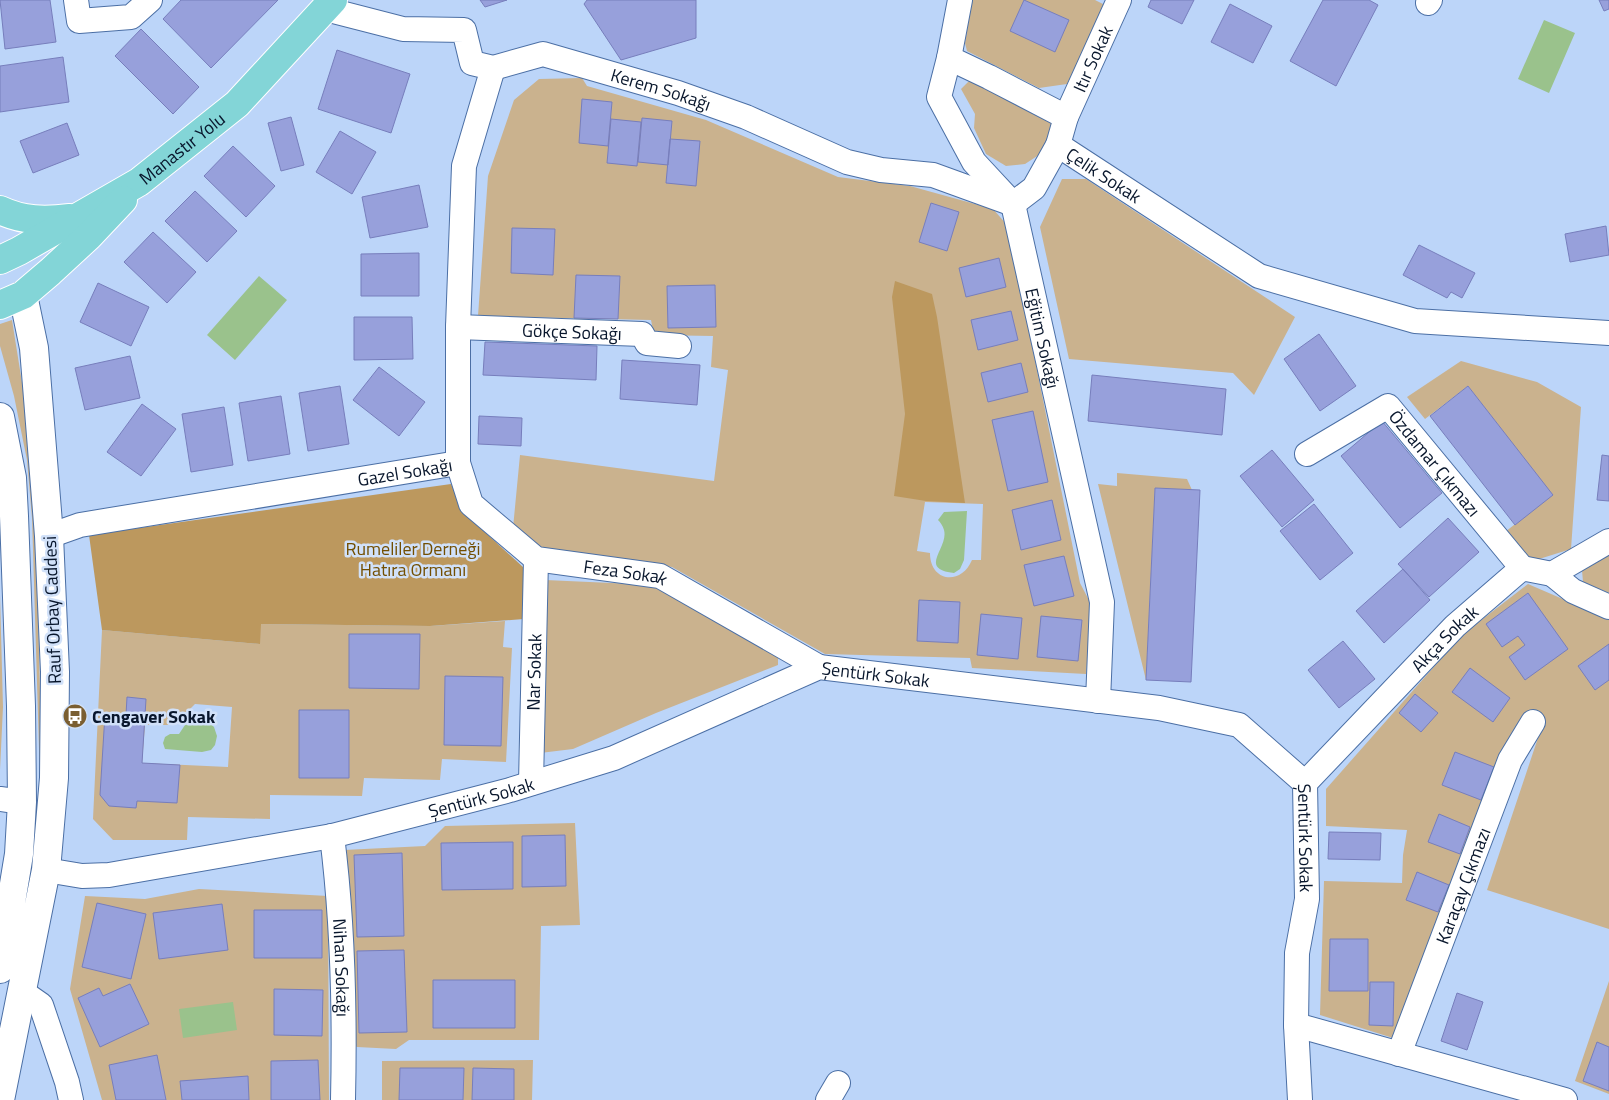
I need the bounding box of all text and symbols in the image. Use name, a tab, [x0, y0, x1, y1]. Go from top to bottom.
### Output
street label: Itır Sokak	[1066, 21, 1119, 96]
street label: Kerem Sokağı	[608, 61, 715, 117]
street label: Manastır Yolu	[133, 105, 231, 191]
street label: Çelik Sokak	[1061, 140, 1147, 210]
street label: Eğitim Sokağı	[1019, 285, 1067, 391]
street label: Gökçe Sokağı	[521, 316, 622, 347]
street label: Özdamar Çıkmazı	[1383, 404, 1487, 522]
street label: Gazel Sokağı	[355, 451, 454, 493]
park label: Rumeliler Derneği Hatıra Ormanı	[345, 535, 481, 583]
street label: Rauf Orbay Caddesi	[36, 536, 68, 684]
street label: Feza Sokak	[582, 552, 674, 592]
street label: Akça Sokak	[1405, 598, 1484, 678]
street label: Nar Sokak	[519, 633, 548, 711]
street label: Şentürk Sokak	[820, 654, 932, 694]
bus stop icon: Cengaver Sokak	[62, 703, 88, 729]
place label: Cengaver Sokak	[92, 703, 216, 730]
street label: Şentürk Sokak	[425, 770, 538, 824]
street label: Şentürk Sokak	[1292, 783, 1320, 893]
street label: Karaçay Çıkmazı	[1428, 823, 1497, 948]
street label: Nihan Sokağı	[326, 917, 357, 1017]

